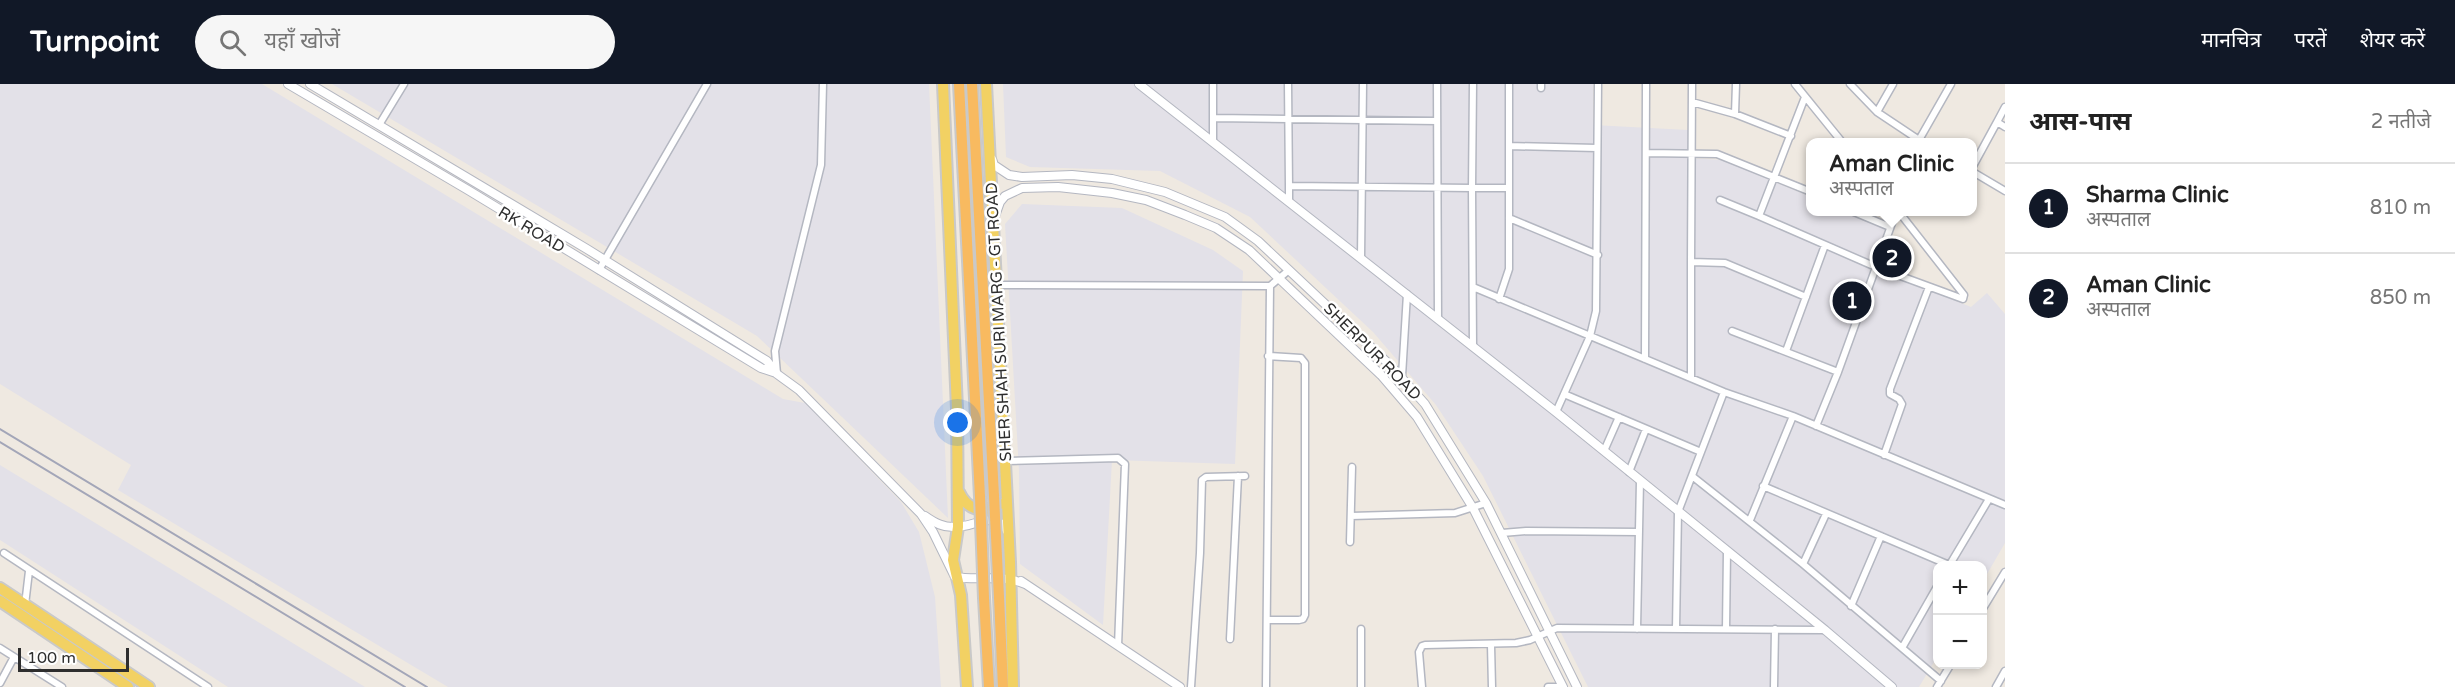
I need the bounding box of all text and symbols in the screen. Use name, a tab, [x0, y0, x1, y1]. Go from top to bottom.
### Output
search box	[195, 15, 615, 69]
text: Turnpoint	[30, 25, 159, 59]
icon: search	[216, 26, 249, 59]
text: यहाँ खोजें	[264, 28, 340, 54]
text: मानचित्र	[2201, 28, 2261, 53]
text: परतें	[2294, 28, 2327, 53]
text: शेयर करें	[2360, 28, 2425, 53]
text: आस-पास	[2029, 106, 2131, 137]
text: 2 नतीजे	[2371, 110, 2431, 134]
popup	[1806, 138, 1977, 216]
text: Aman Clinic	[1829, 151, 1954, 177]
text: अस्पताल	[1829, 177, 1894, 201]
street label: SHER SHAH SURI MARG - GT ROAD	[982, 182, 1016, 462]
text: Sharma Clinic	[2086, 182, 2229, 208]
text: 1	[2042, 196, 2055, 220]
text: 810 m	[2370, 196, 2431, 220]
street label: RK ROAD	[494, 202, 569, 258]
text: अस्पताल	[2086, 208, 2151, 232]
pin: 2	[1872, 236, 1912, 280]
text: Aman Clinic	[2086, 272, 2211, 298]
pin: 1	[1832, 278, 1872, 324]
text: 2	[2042, 286, 2055, 310]
text: 850 m	[2370, 286, 2431, 310]
text: अस्पताल	[2086, 298, 2151, 322]
street label: SHERPUR ROAD	[1319, 299, 1425, 405]
your location	[943, 408, 972, 437]
map controls	[1933, 561, 1987, 669]
button: +	[1933, 561, 1987, 615]
button: −	[1933, 615, 1987, 669]
scale bar	[18, 645, 129, 672]
text: 100 m	[27, 648, 76, 668]

